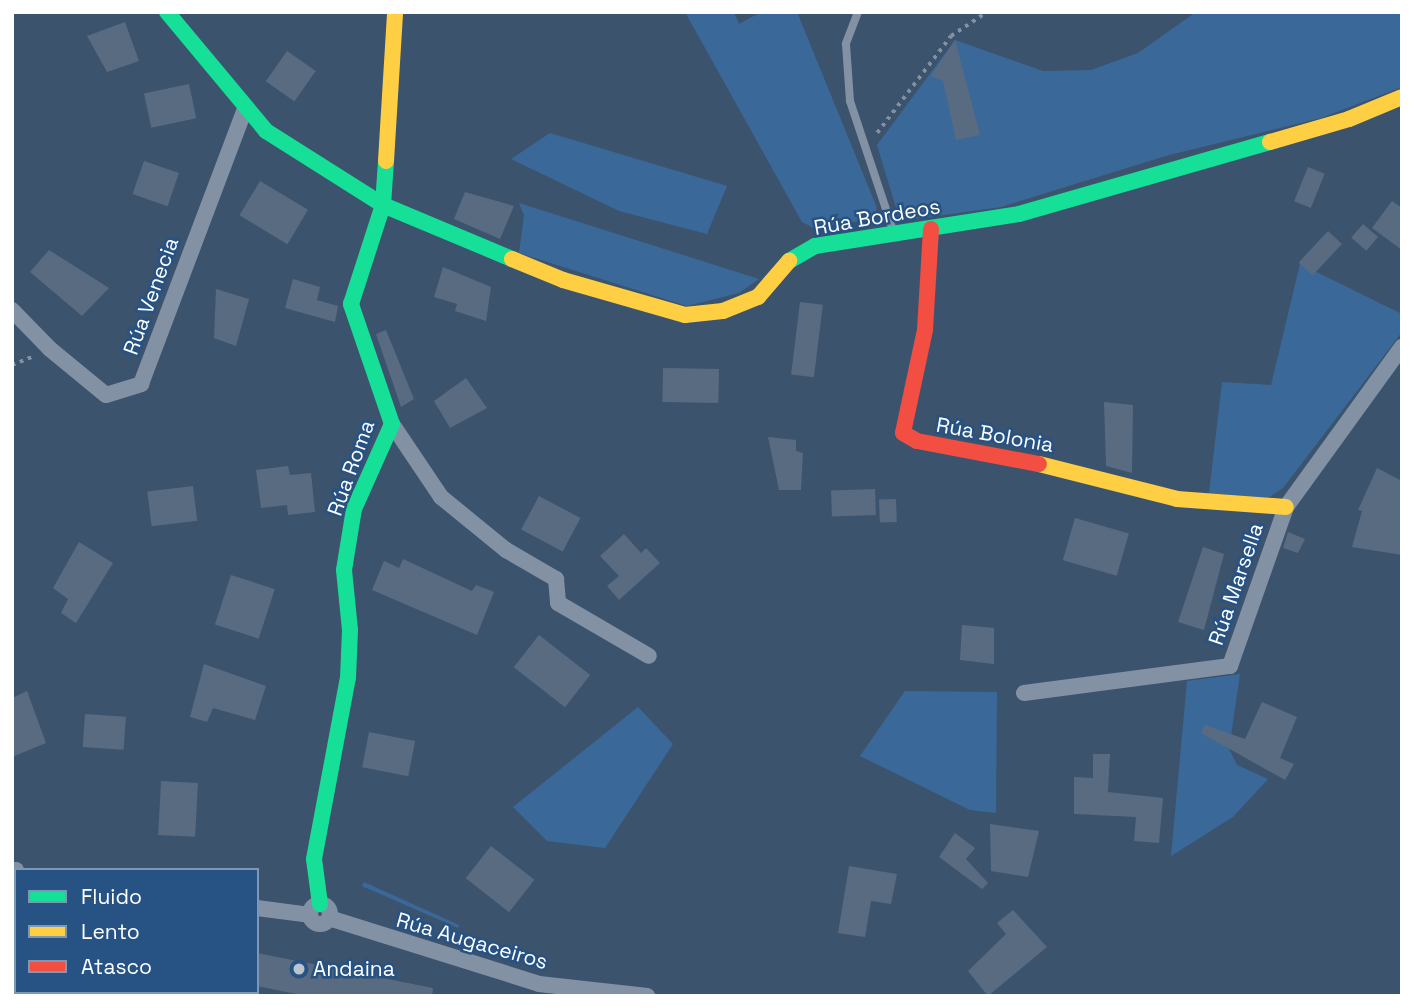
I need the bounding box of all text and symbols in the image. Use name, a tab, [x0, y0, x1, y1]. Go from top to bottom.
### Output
street label: Rúa Bordeos	[812, 193, 942, 241]
street label: Rúa Venecia	[118, 234, 184, 358]
street label: Rúa Bolonia	[934, 412, 1056, 458]
street label: Rúa Roma	[322, 417, 380, 519]
street label: Rúa Marsella	[1203, 520, 1269, 648]
legend	[14, 868, 259, 994]
text: Fluido	[81, 883, 142, 910]
street label: Rúa Augaceiros	[393, 907, 551, 975]
text: Lento	[81, 918, 140, 945]
text: Atasco	[81, 953, 152, 980]
place label: Andaina	[313, 956, 395, 982]
marker: Andaina	[291, 961, 307, 977]

